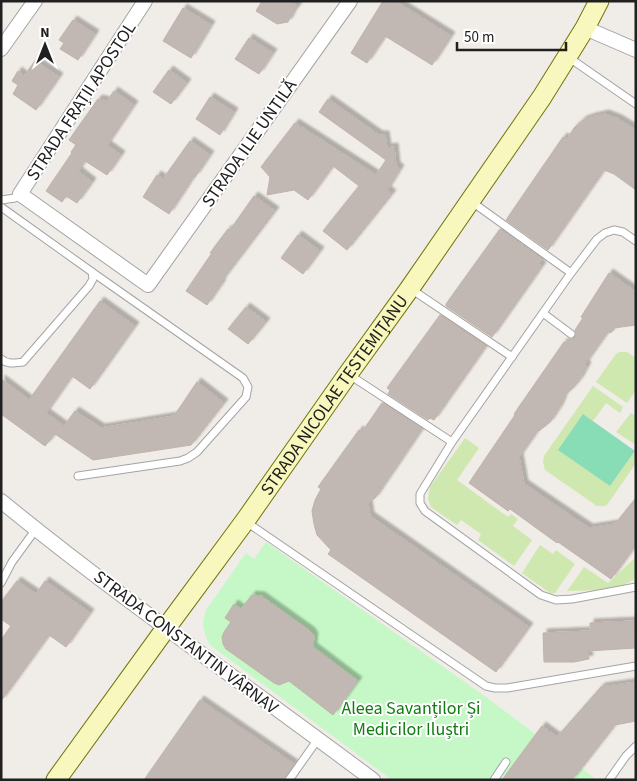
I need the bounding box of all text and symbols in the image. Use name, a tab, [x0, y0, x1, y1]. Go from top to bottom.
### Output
street label: STRADA FRAȚII APOSTOL	[21, 17, 142, 186]
north arrow	[20, 20, 70, 70]
scale bar	[457, 20, 566, 52]
text: N	[40, 23, 50, 43]
text: 50 m	[464, 27, 494, 48]
street label: STRADA ILIE UNTILĂ	[196, 74, 303, 212]
street label: STRADA NICOLAE TESTEMIȚANU	[255, 290, 414, 500]
street label: STRADA CONSTANTIN VÂRNAV	[88, 565, 284, 721]
park label: Aleea Savanților Și Medicilor Iluștri	[341, 696, 481, 742]

